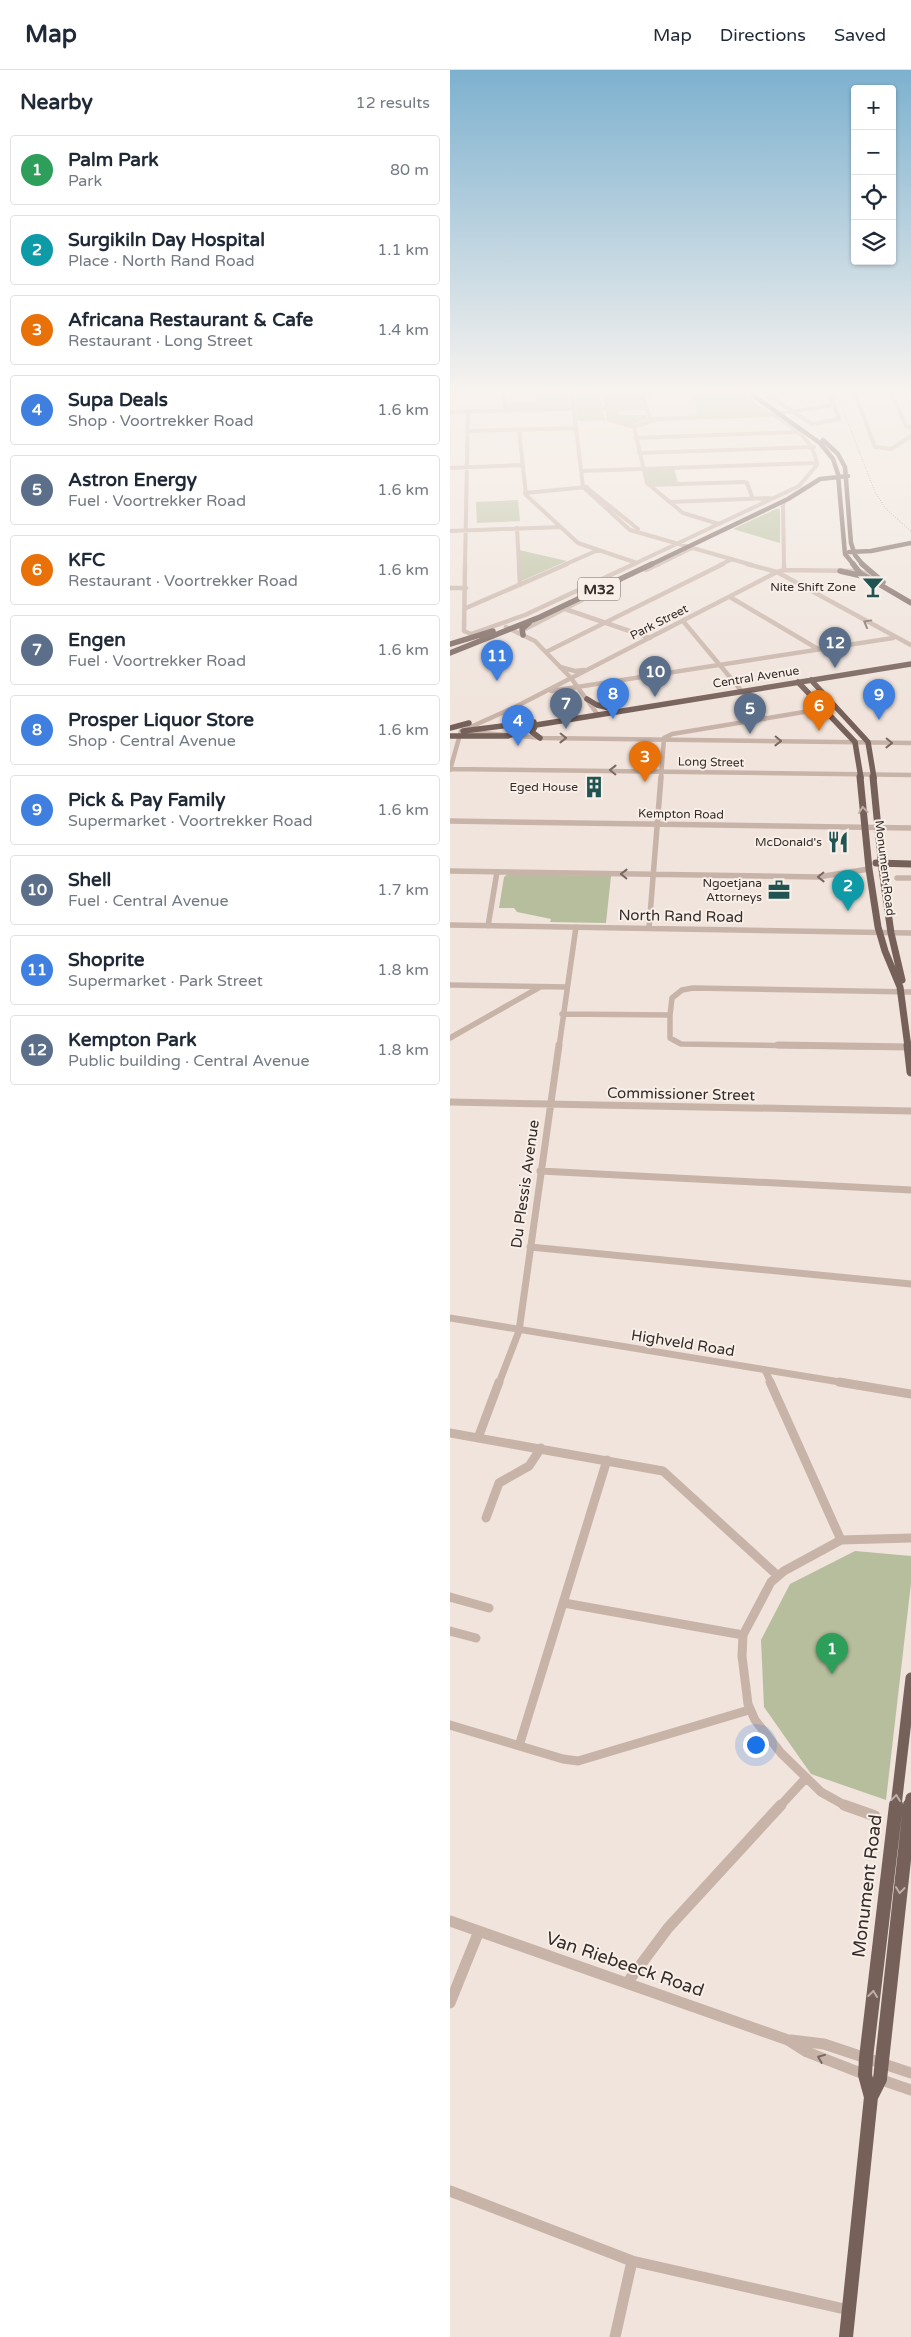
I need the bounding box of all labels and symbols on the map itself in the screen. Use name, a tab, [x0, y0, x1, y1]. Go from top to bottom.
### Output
bar icon: Nite Shift Zone	[860, 574, 886, 600]
road number: M32	[578, 578, 620, 600]
place label: Nite Shift Zone	[770, 580, 856, 594]
street label: Park Street	[628, 601, 691, 643]
one-way arrow	[864, 619, 873, 629]
pin: 12	[819, 627, 851, 668]
pin: 11	[481, 640, 513, 681]
pin: 10	[639, 656, 671, 697]
street label: Central Avenue	[712, 663, 800, 691]
pin: 8	[597, 678, 629, 719]
pin: 9	[863, 679, 895, 720]
pin: 7	[550, 688, 582, 729]
pin: 6	[803, 690, 835, 731]
pin: 5	[734, 693, 766, 734]
pin: 4	[502, 705, 534, 746]
one-way arrow	[560, 733, 568, 743]
one-way arrow	[775, 736, 783, 746]
one-way arrow	[886, 738, 894, 748]
pin: 3	[629, 741, 661, 782]
street label: Long Street	[678, 754, 745, 770]
one-way arrow	[608, 765, 616, 775]
building icon: Eged House	[581, 774, 607, 800]
place label: Eged House	[509, 780, 578, 794]
one-way arrow	[858, 805, 869, 813]
street label: Kempton Road	[638, 806, 724, 822]
street label: Monument Road	[872, 819, 898, 917]
restaurant icon: McDonald's	[825, 829, 851, 855]
place label: McDonald's	[755, 835, 822, 849]
one-way arrow	[620, 869, 628, 879]
pin: 2	[832, 870, 864, 911]
one-way arrow	[817, 871, 825, 882]
place label: Ngoetjana Attorneys	[702, 876, 762, 904]
office icon: Ngoetjana Attorneys	[766, 877, 792, 903]
street label: North Rand Road	[618, 906, 744, 926]
street label: Commissioner Street	[607, 1084, 755, 1104]
street label: Du Plessis Avenue	[507, 1119, 543, 1249]
street label: Highveld Road	[630, 1326, 736, 1360]
pin: 1	[816, 1633, 848, 1674]
your location	[743, 1732, 769, 1758]
one-way arrow	[890, 1794, 901, 1802]
street label: Monument Road	[847, 1813, 887, 1959]
one-way arrow	[895, 1887, 906, 1895]
street label: Van Riebeeck Road	[543, 1927, 707, 2001]
one-way arrow	[867, 1990, 878, 1998]
one-way arrow	[817, 2053, 826, 2064]

